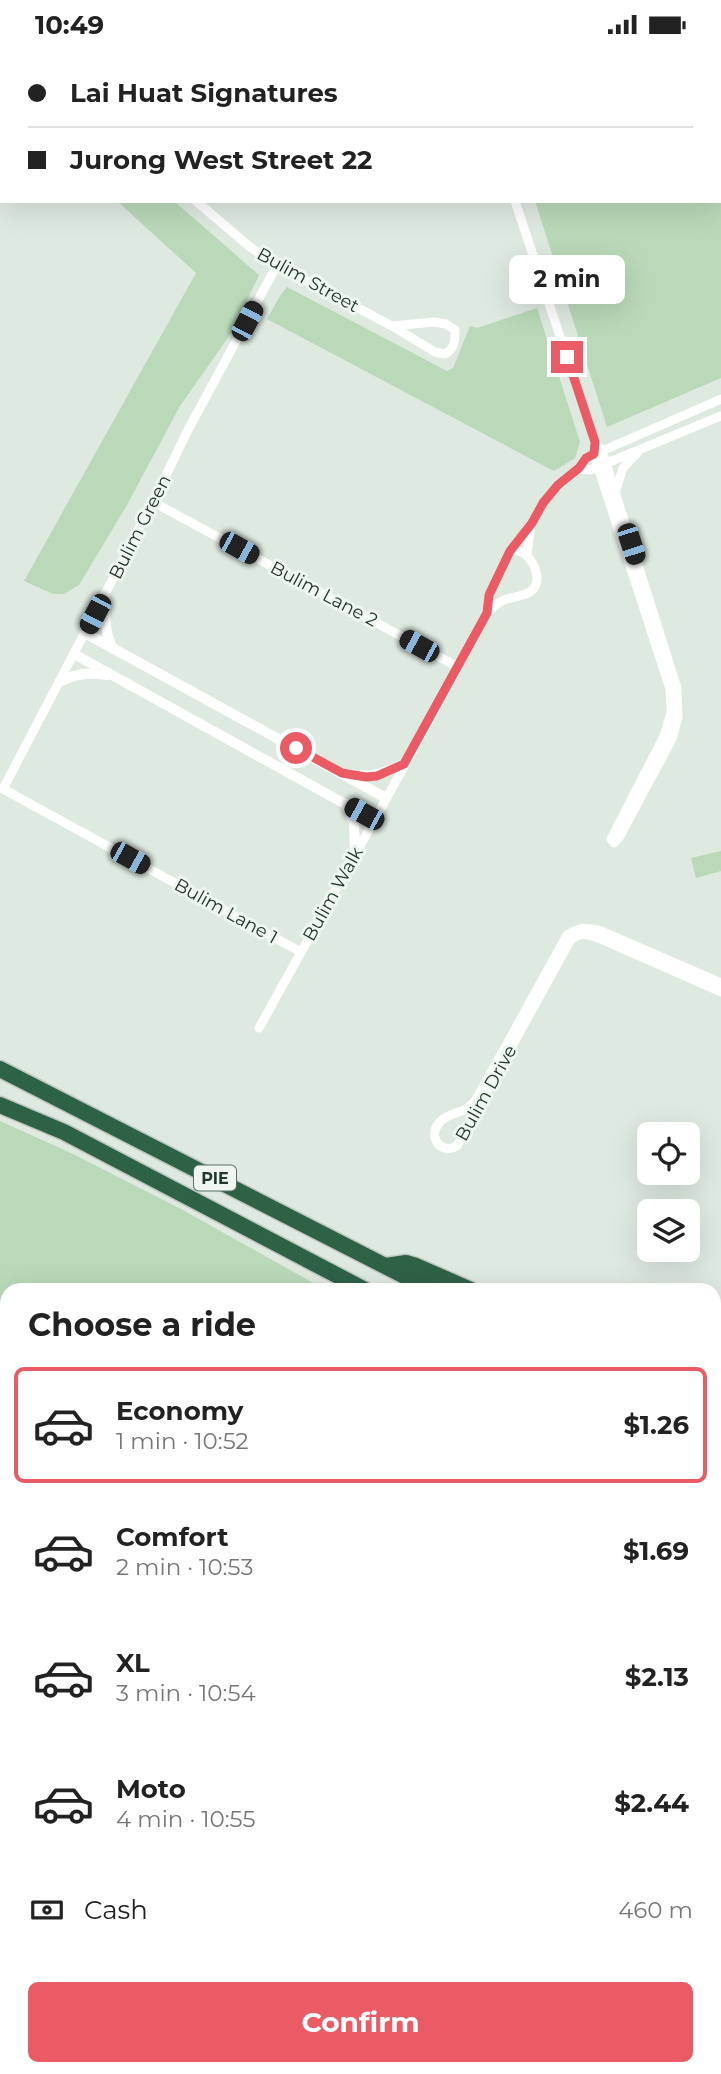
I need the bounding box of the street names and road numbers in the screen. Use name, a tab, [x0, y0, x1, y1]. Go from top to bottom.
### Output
street label: Bulim Street	[253, 243, 363, 317]
street label: Bulim Green	[104, 471, 176, 583]
street label: Bulim Lane 2	[267, 557, 381, 631]
street label: Bulim Walk	[298, 843, 368, 945]
street label: Bulim Lane 1	[171, 874, 281, 948]
street label: Bulim Drive	[451, 1041, 521, 1145]
road number: PIE	[194, 1165, 236, 1191]

